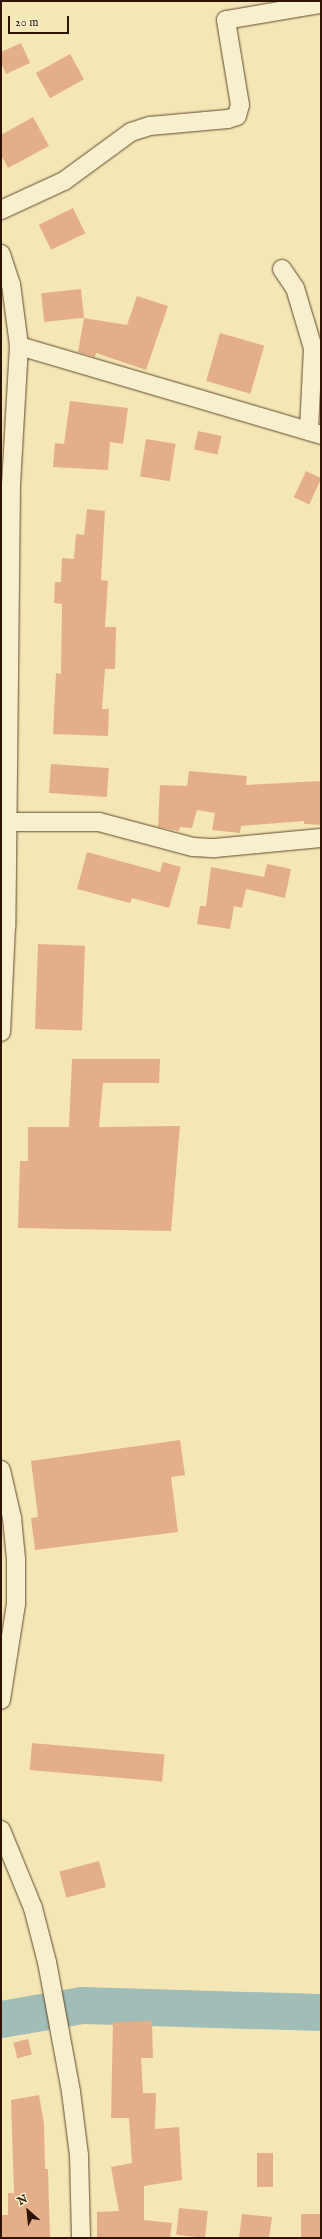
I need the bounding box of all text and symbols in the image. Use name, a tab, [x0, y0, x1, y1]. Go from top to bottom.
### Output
scale bar	[10, 8, 71, 34]
text: 20 m	[15, 15, 38, 30]
north arrow	[8, 2191, 48, 2231]
text: N	[15, 2192, 30, 2209]

